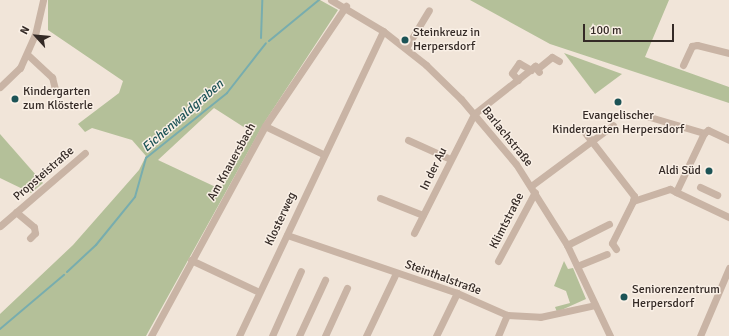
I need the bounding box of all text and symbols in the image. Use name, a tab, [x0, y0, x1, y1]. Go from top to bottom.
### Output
north arrow	[16, 16, 56, 56]
scale bar	[585, 16, 676, 42]
text: 100 m	[590, 23, 622, 38]
text: N	[17, 24, 32, 37]
place label: Steinkreuz in Herpersdorf	[413, 26, 480, 54]
marker: Steinkreuz in Herpersdorf	[400, 35, 410, 45]
water label: Eichenwaldgraben	[139, 76, 227, 156]
place label: Kindergarten zum Klösterle	[23, 85, 93, 113]
marker: Kindergarten zum Klösterle	[10, 94, 20, 104]
marker: Evangelischer Kindergarten Herpersdorf	[613, 97, 623, 107]
street label: Barlachstraße	[478, 104, 536, 170]
place label: Evangelischer Kindergarten Herpersdorf	[552, 109, 684, 137]
street label: Am Knauersbach	[205, 121, 259, 203]
street label: Propsteistraße	[11, 144, 77, 204]
street label: In der Au	[417, 145, 451, 193]
place label: Aldi Süd	[659, 164, 701, 178]
marker: Aldi Süd	[704, 166, 714, 176]
street label: Klosterweg	[262, 190, 300, 248]
street label: Klimtstraße	[487, 191, 527, 251]
street label: Steinthalstraße	[403, 258, 483, 298]
place label: Seniorenzentrum Herpersdorf	[632, 283, 720, 311]
marker: Seniorenzentrum Herpersdorf	[619, 292, 629, 302]

